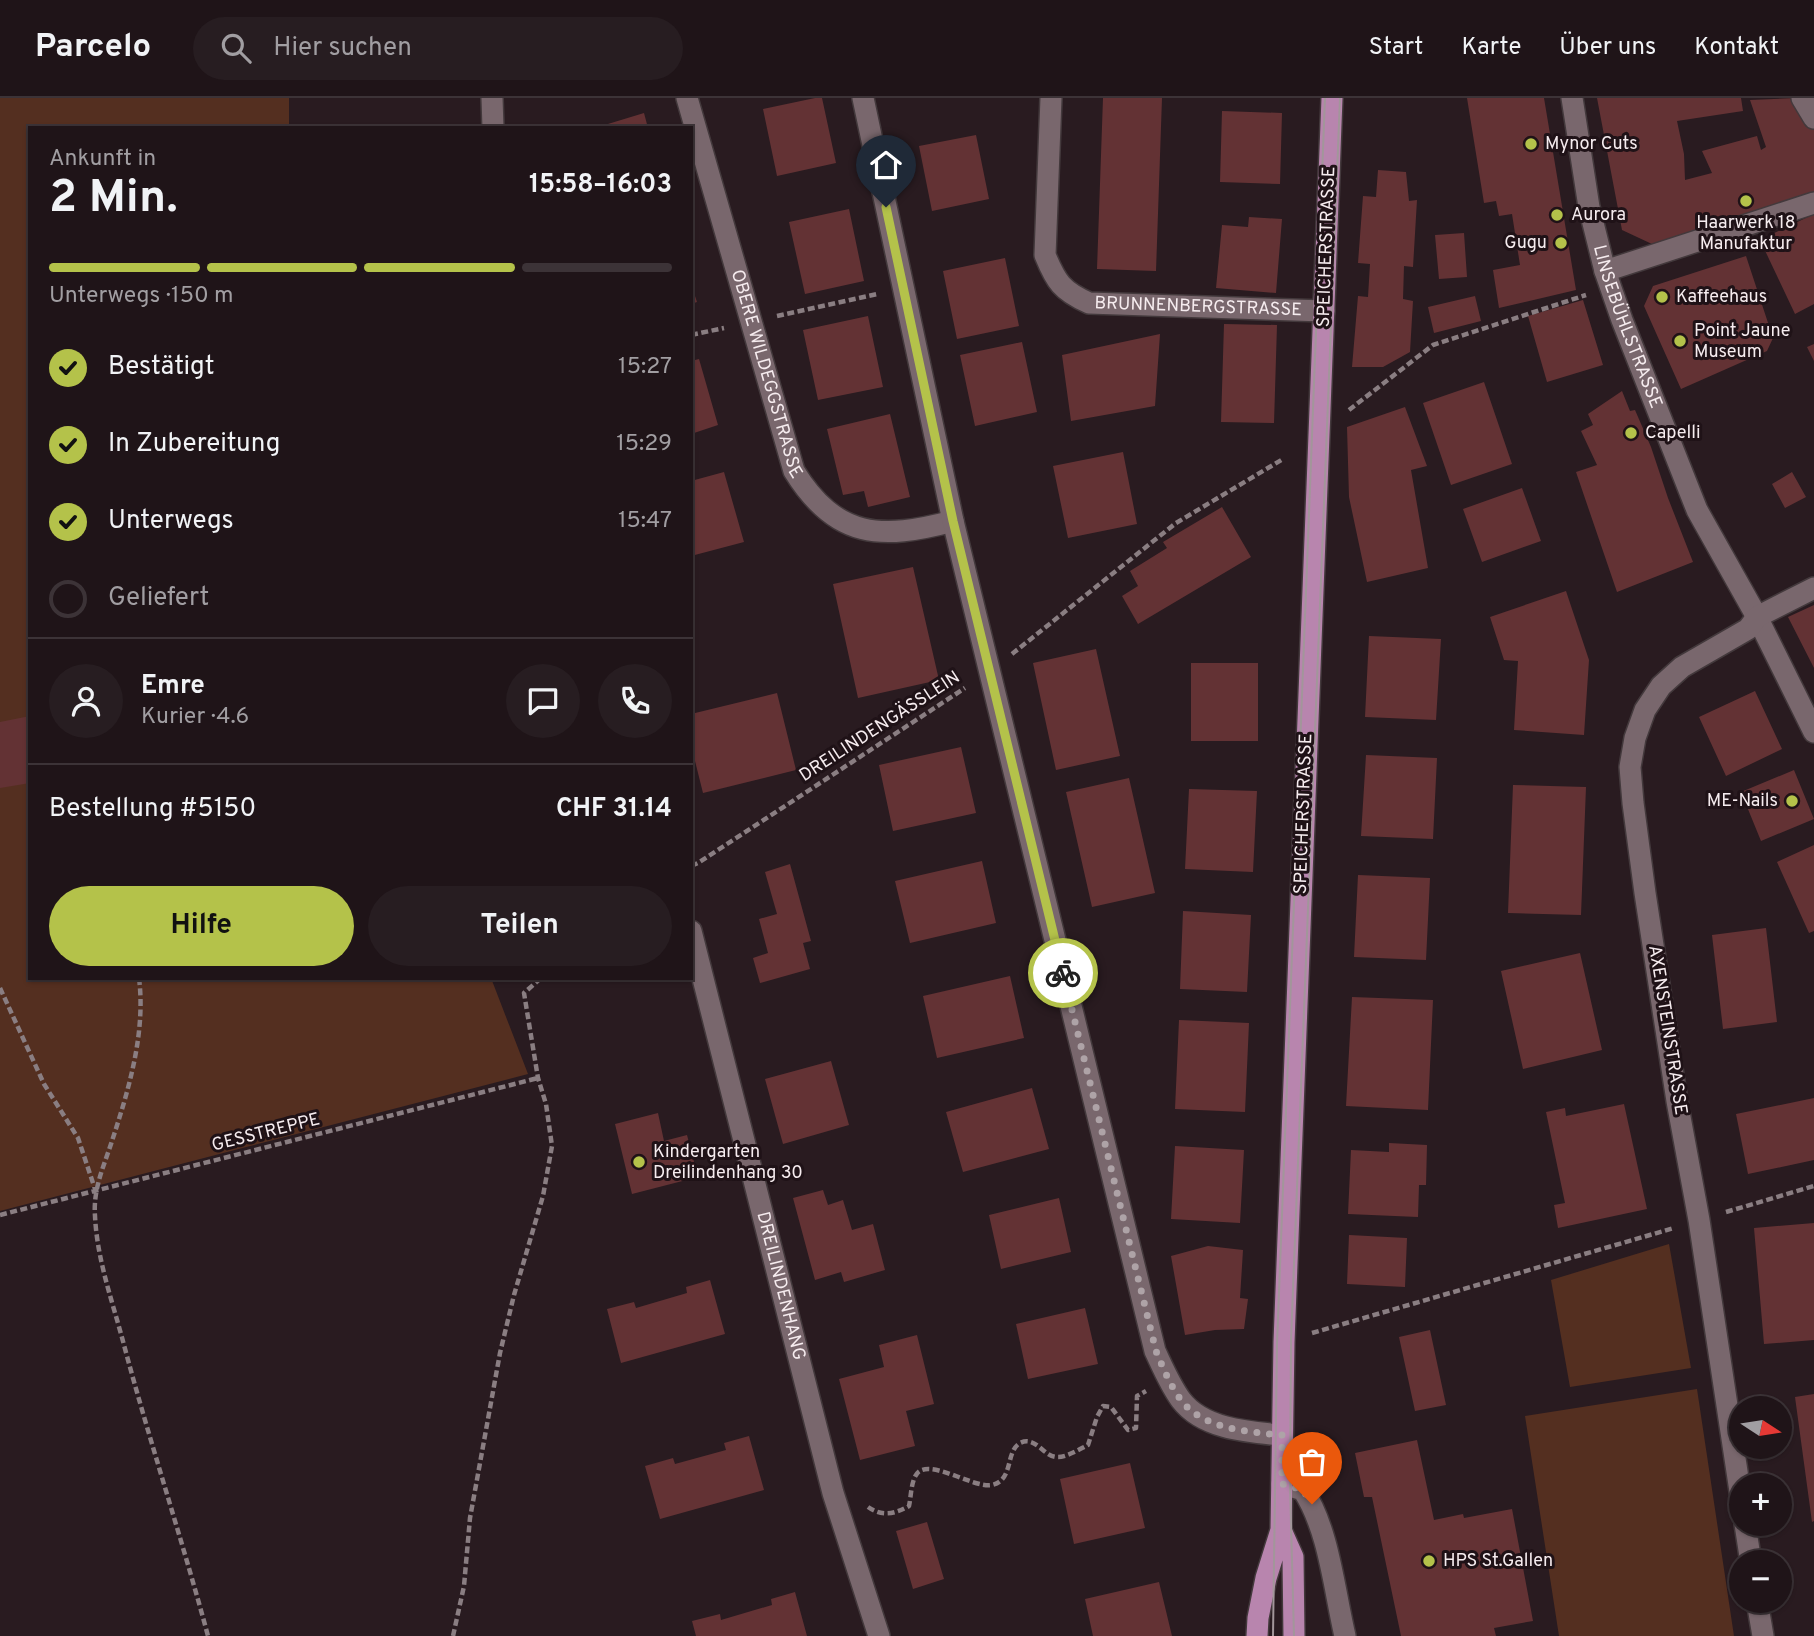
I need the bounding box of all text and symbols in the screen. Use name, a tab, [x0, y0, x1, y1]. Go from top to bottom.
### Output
search box	[193, 17, 683, 80]
text: Parcelo	[35, 27, 151, 69]
icon: search	[217, 29, 255, 67]
text: Hier suchen	[273, 32, 412, 65]
text: Start	[1369, 33, 1423, 63]
text: Karte	[1461, 33, 1521, 63]
text: Über uns	[1559, 33, 1656, 63]
text: Kontakt	[1694, 33, 1779, 63]
place label: Mynor Cuts	[1545, 133, 1638, 156]
pin	[856, 135, 916, 207]
marker: Mynor Cuts	[1523, 136, 1539, 152]
text: Ankunft in	[49, 145, 156, 174]
icon: home	[867, 146, 905, 184]
street label: SPEICHERSTRASSE	[1313, 166, 1341, 328]
text: 15:58–16:03	[529, 169, 672, 202]
text: 2 Min.	[49, 170, 178, 229]
marker: Haarwerk 18 Manufaktur	[1738, 193, 1754, 209]
place label: Aurora	[1571, 204, 1626, 227]
marker: Aurora	[1549, 207, 1565, 223]
place label: Haarwerk 18 Manufaktur	[1696, 212, 1796, 256]
place label: Gugu	[1504, 232, 1547, 255]
marker: Gugu	[1553, 235, 1569, 251]
street label: LINSEBÜHLSTRASSE	[1587, 242, 1667, 412]
street label: OBERE WILDEGGSTRASSE	[725, 267, 807, 483]
text: Unterwegs · 150 m	[49, 282, 234, 311]
place label: Kaffeehaus	[1676, 286, 1767, 309]
marker: Kaffeehaus	[1654, 289, 1670, 305]
street label: BRUNNENBERGSTRASSE	[1094, 292, 1302, 322]
place label: Point Jaune Museum	[1694, 320, 1791, 364]
marker: Point Jaune Museum	[1672, 333, 1688, 349]
icon: check	[49, 349, 87, 387]
text: Bestätigt	[108, 351, 215, 384]
text: 15:27	[618, 353, 672, 382]
place label: Capelli	[1645, 422, 1701, 445]
marker: Capelli	[1623, 425, 1639, 441]
icon: check	[49, 426, 87, 464]
text: In Zubereitung	[108, 428, 280, 461]
text: 15:29	[616, 430, 672, 459]
icon: check	[49, 503, 87, 541]
text: Unterwegs	[108, 505, 234, 538]
text: 15:47	[618, 507, 672, 536]
text: Geliefert	[108, 582, 209, 615]
button: person	[49, 664, 123, 738]
button: chat	[506, 664, 580, 738]
button: phone	[598, 664, 672, 738]
street label: DREILINDENGÄSSLEIN	[794, 665, 965, 788]
text: Emre	[141, 670, 205, 703]
text: Kurier · 4.6	[141, 703, 249, 732]
street label: SPEICHERSTRASSE	[1290, 733, 1318, 895]
place label: ME-Nails	[1707, 790, 1778, 813]
text: Bestellung #5150	[49, 793, 256, 826]
text: CHF 31.14	[556, 793, 672, 826]
marker: ME-Nails	[1784, 793, 1800, 809]
button: Hilfe	[49, 886, 354, 966]
button: Teilen	[368, 886, 672, 966]
courier	[1028, 938, 1098, 1008]
street label: AXENSTEINSTRASSE	[1642, 943, 1692, 1117]
icon: bike	[1044, 954, 1082, 992]
street label: GESSTREPPE	[209, 1108, 323, 1158]
place label: Kindergarten Dreilindenhang 30	[653, 1141, 803, 1185]
marker: Kindergarten Dreilindenhang 30	[631, 1154, 647, 1170]
street label: DREILINDENHANG	[751, 1209, 810, 1363]
north arrow	[1729, 1396, 1792, 1460]
map controls	[1729, 1396, 1792, 1613]
pin	[1282, 1432, 1342, 1504]
icon: bag	[1293, 1443, 1331, 1481]
button: +	[1729, 1473, 1792, 1536]
place label: HPS St.Gallen	[1443, 1550, 1553, 1573]
button: −	[1729, 1550, 1792, 1613]
marker: HPS St.Gallen	[1421, 1553, 1437, 1569]

